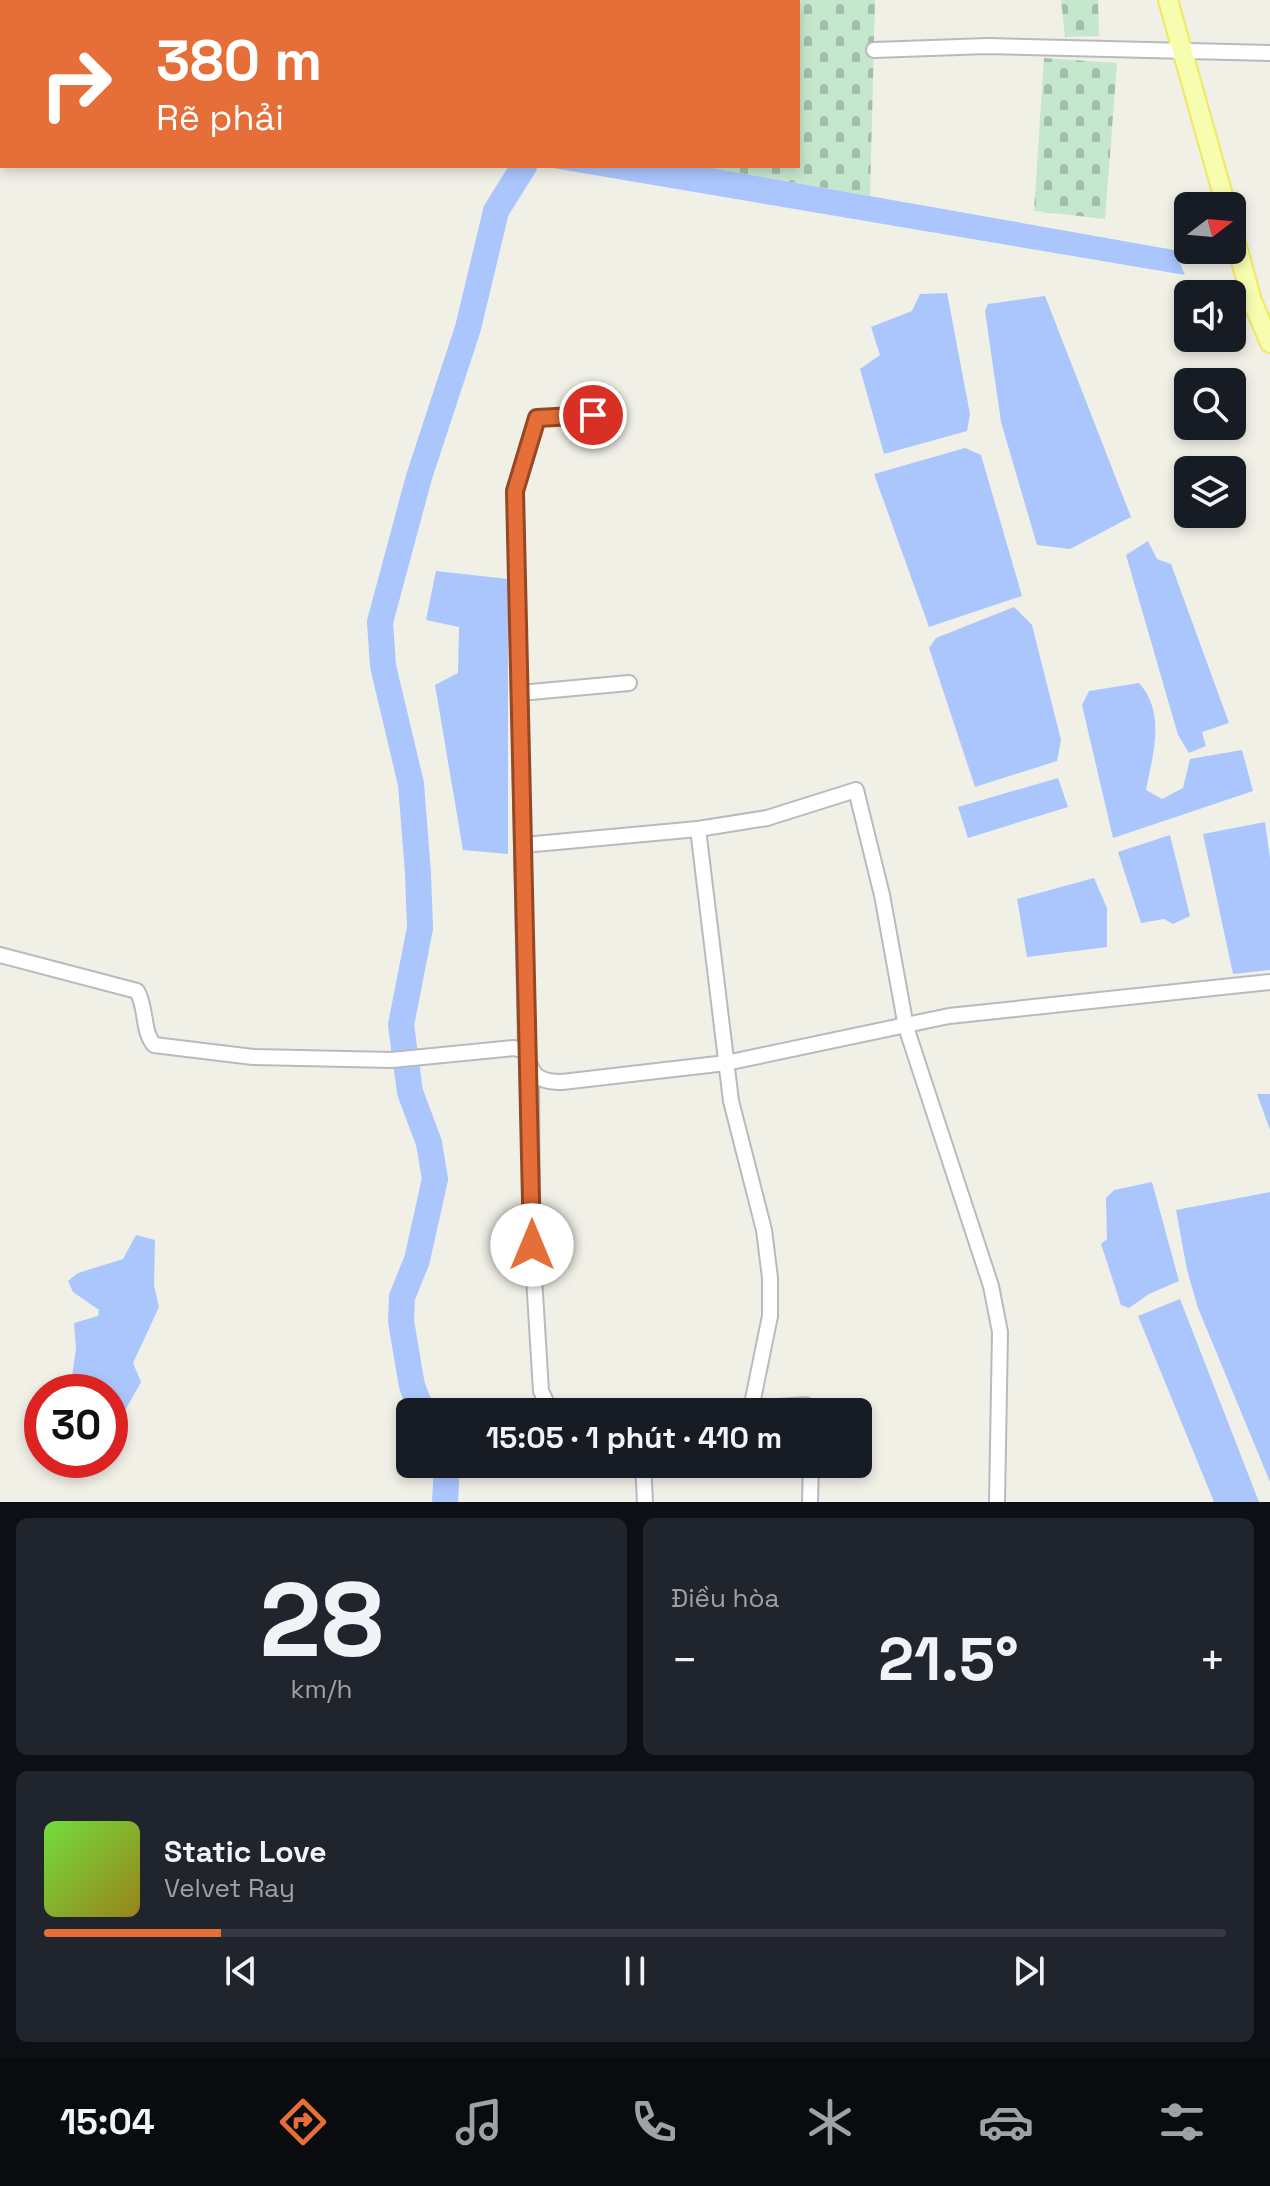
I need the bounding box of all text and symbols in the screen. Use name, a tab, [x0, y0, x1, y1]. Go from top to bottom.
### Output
text: 380 m	[156, 25, 322, 96]
icon: right	[24, 32, 128, 136]
text: Rẽ phải	[156, 95, 284, 141]
north arrow	[1174, 192, 1246, 264]
map controls	[1174, 192, 1246, 528]
button: sound	[1174, 280, 1246, 352]
button: search	[1174, 368, 1246, 440]
pin	[559, 381, 627, 449]
icon: arrive	[571, 393, 615, 437]
button: layers	[1174, 456, 1246, 528]
position arrow	[490, 1203, 574, 1287]
speed limit sign: 30	[24, 1374, 128, 1478]
text: 15:05 · 1 phút · 410 m	[486, 1418, 782, 1457]
text: 28	[259, 1554, 384, 1686]
text: Điều hòa	[671, 1581, 780, 1615]
text: 21.5°	[878, 1621, 1019, 1698]
text: −	[671, 1632, 698, 1688]
text: +	[1199, 1632, 1226, 1688]
text: km/h	[291, 1672, 352, 1706]
text: Static Love	[164, 1832, 327, 1871]
text: Velvet Ray	[164, 1871, 295, 1905]
icon: previous	[219, 1949, 263, 1993]
icon: pause	[613, 1949, 657, 1993]
icon: next	[1007, 1949, 1051, 1993]
icon: directions	[275, 2094, 331, 2150]
icon: music	[451, 2094, 507, 2150]
icon: phone	[626, 2094, 682, 2150]
icon: climate	[802, 2094, 858, 2150]
icon: car	[978, 2094, 1034, 2150]
icon: filters	[1154, 2094, 1210, 2150]
text: 15:04	[60, 2099, 155, 2145]

